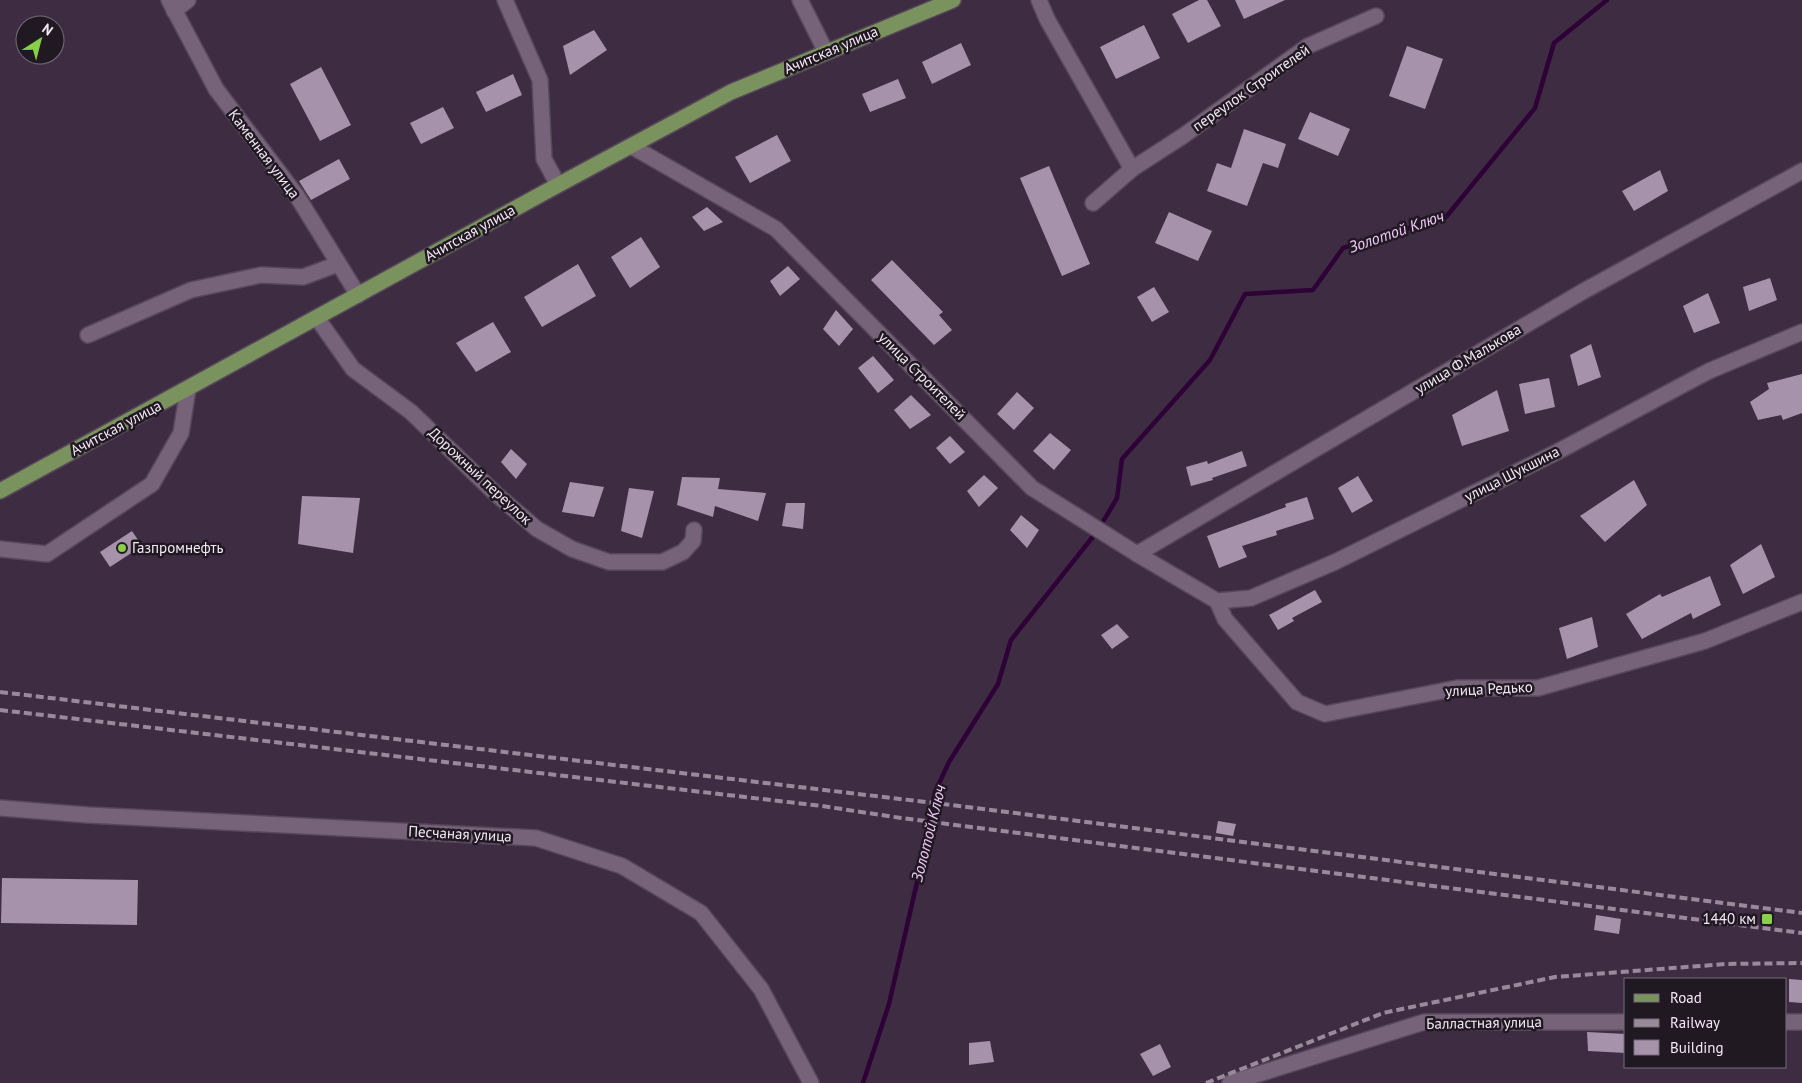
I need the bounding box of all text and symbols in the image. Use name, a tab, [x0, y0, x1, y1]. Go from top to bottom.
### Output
north arrow	[15, 15, 65, 65]
text: N	[39, 19, 57, 39]
street label: Ачитская улица	[781, 21, 881, 78]
street label: переулок Строителей	[1188, 40, 1313, 135]
street label: Каменная улица	[225, 105, 304, 202]
street label: Ачитская улица	[421, 200, 518, 265]
water label: Золотой Ключ	[1346, 205, 1447, 257]
street label: улица Ф.Малькова	[1411, 319, 1524, 398]
street label: улица Строителей	[874, 328, 970, 424]
street label: Ачитская улица	[67, 396, 164, 459]
street label: Дорожный переулок	[425, 423, 537, 529]
street label: улица Шукшина	[1461, 441, 1563, 506]
place label: Газпромнефть	[132, 538, 223, 557]
marker: Газпромнефть	[116, 542, 128, 554]
street label: улица Редько	[1445, 677, 1533, 700]
water label: Золотой Ключ	[906, 782, 950, 884]
street label: Песчаная улица	[408, 821, 512, 846]
place label: 1440 км	[1702, 909, 1756, 928]
marker: 1440 км	[1760, 912, 1774, 926]
legend	[1624, 978, 1787, 1068]
text: Road	[1670, 988, 1702, 1007]
street label: Балластная улица	[1426, 1012, 1542, 1033]
text: Railway	[1670, 1013, 1720, 1032]
text: Building	[1670, 1038, 1724, 1057]

